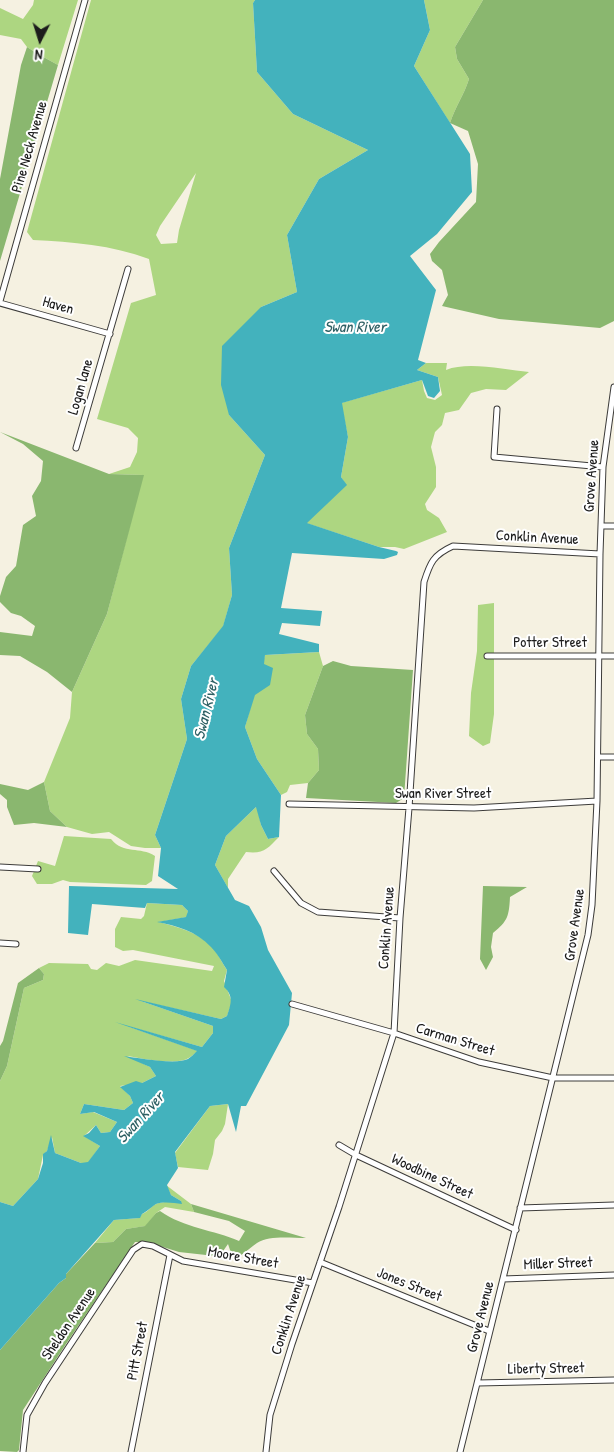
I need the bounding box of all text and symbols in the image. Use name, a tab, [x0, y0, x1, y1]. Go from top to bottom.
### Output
north arrow	[15, 15, 65, 65]
text: N	[34, 46, 43, 65]
street label: Pine Neck Avenue	[8, 99, 52, 195]
street label: Haven	[40, 293, 76, 319]
water label: Swan River	[324, 318, 386, 338]
street label: Logan lane	[64, 357, 98, 417]
street label: Grove Avenue	[580, 439, 604, 513]
street label: Conklin Avenue	[495, 527, 579, 549]
street label: Potter Street	[513, 634, 587, 652]
water label: Swan River	[190, 677, 224, 741]
street label: Swan River Street	[395, 785, 491, 803]
street label: Conklin Avenue	[375, 886, 399, 970]
street label: Grove Avenue	[561, 888, 589, 962]
street label: Carman Street	[414, 1020, 496, 1060]
water label: Swan River	[113, 1089, 169, 1147]
street label: Woodbine Street	[388, 1150, 476, 1204]
street label: Moore Street	[206, 1243, 280, 1273]
street label: Miller Street	[523, 1254, 593, 1274]
street label: Jones Street	[374, 1264, 444, 1306]
street label: Conklin Avenue	[268, 1273, 310, 1357]
street label: Grove Avenue	[464, 1280, 498, 1354]
street label: Sheldon Avenue	[38, 1284, 100, 1364]
street label: Pitt Street	[124, 1320, 152, 1382]
street label: Liberty Street	[507, 1359, 585, 1379]

